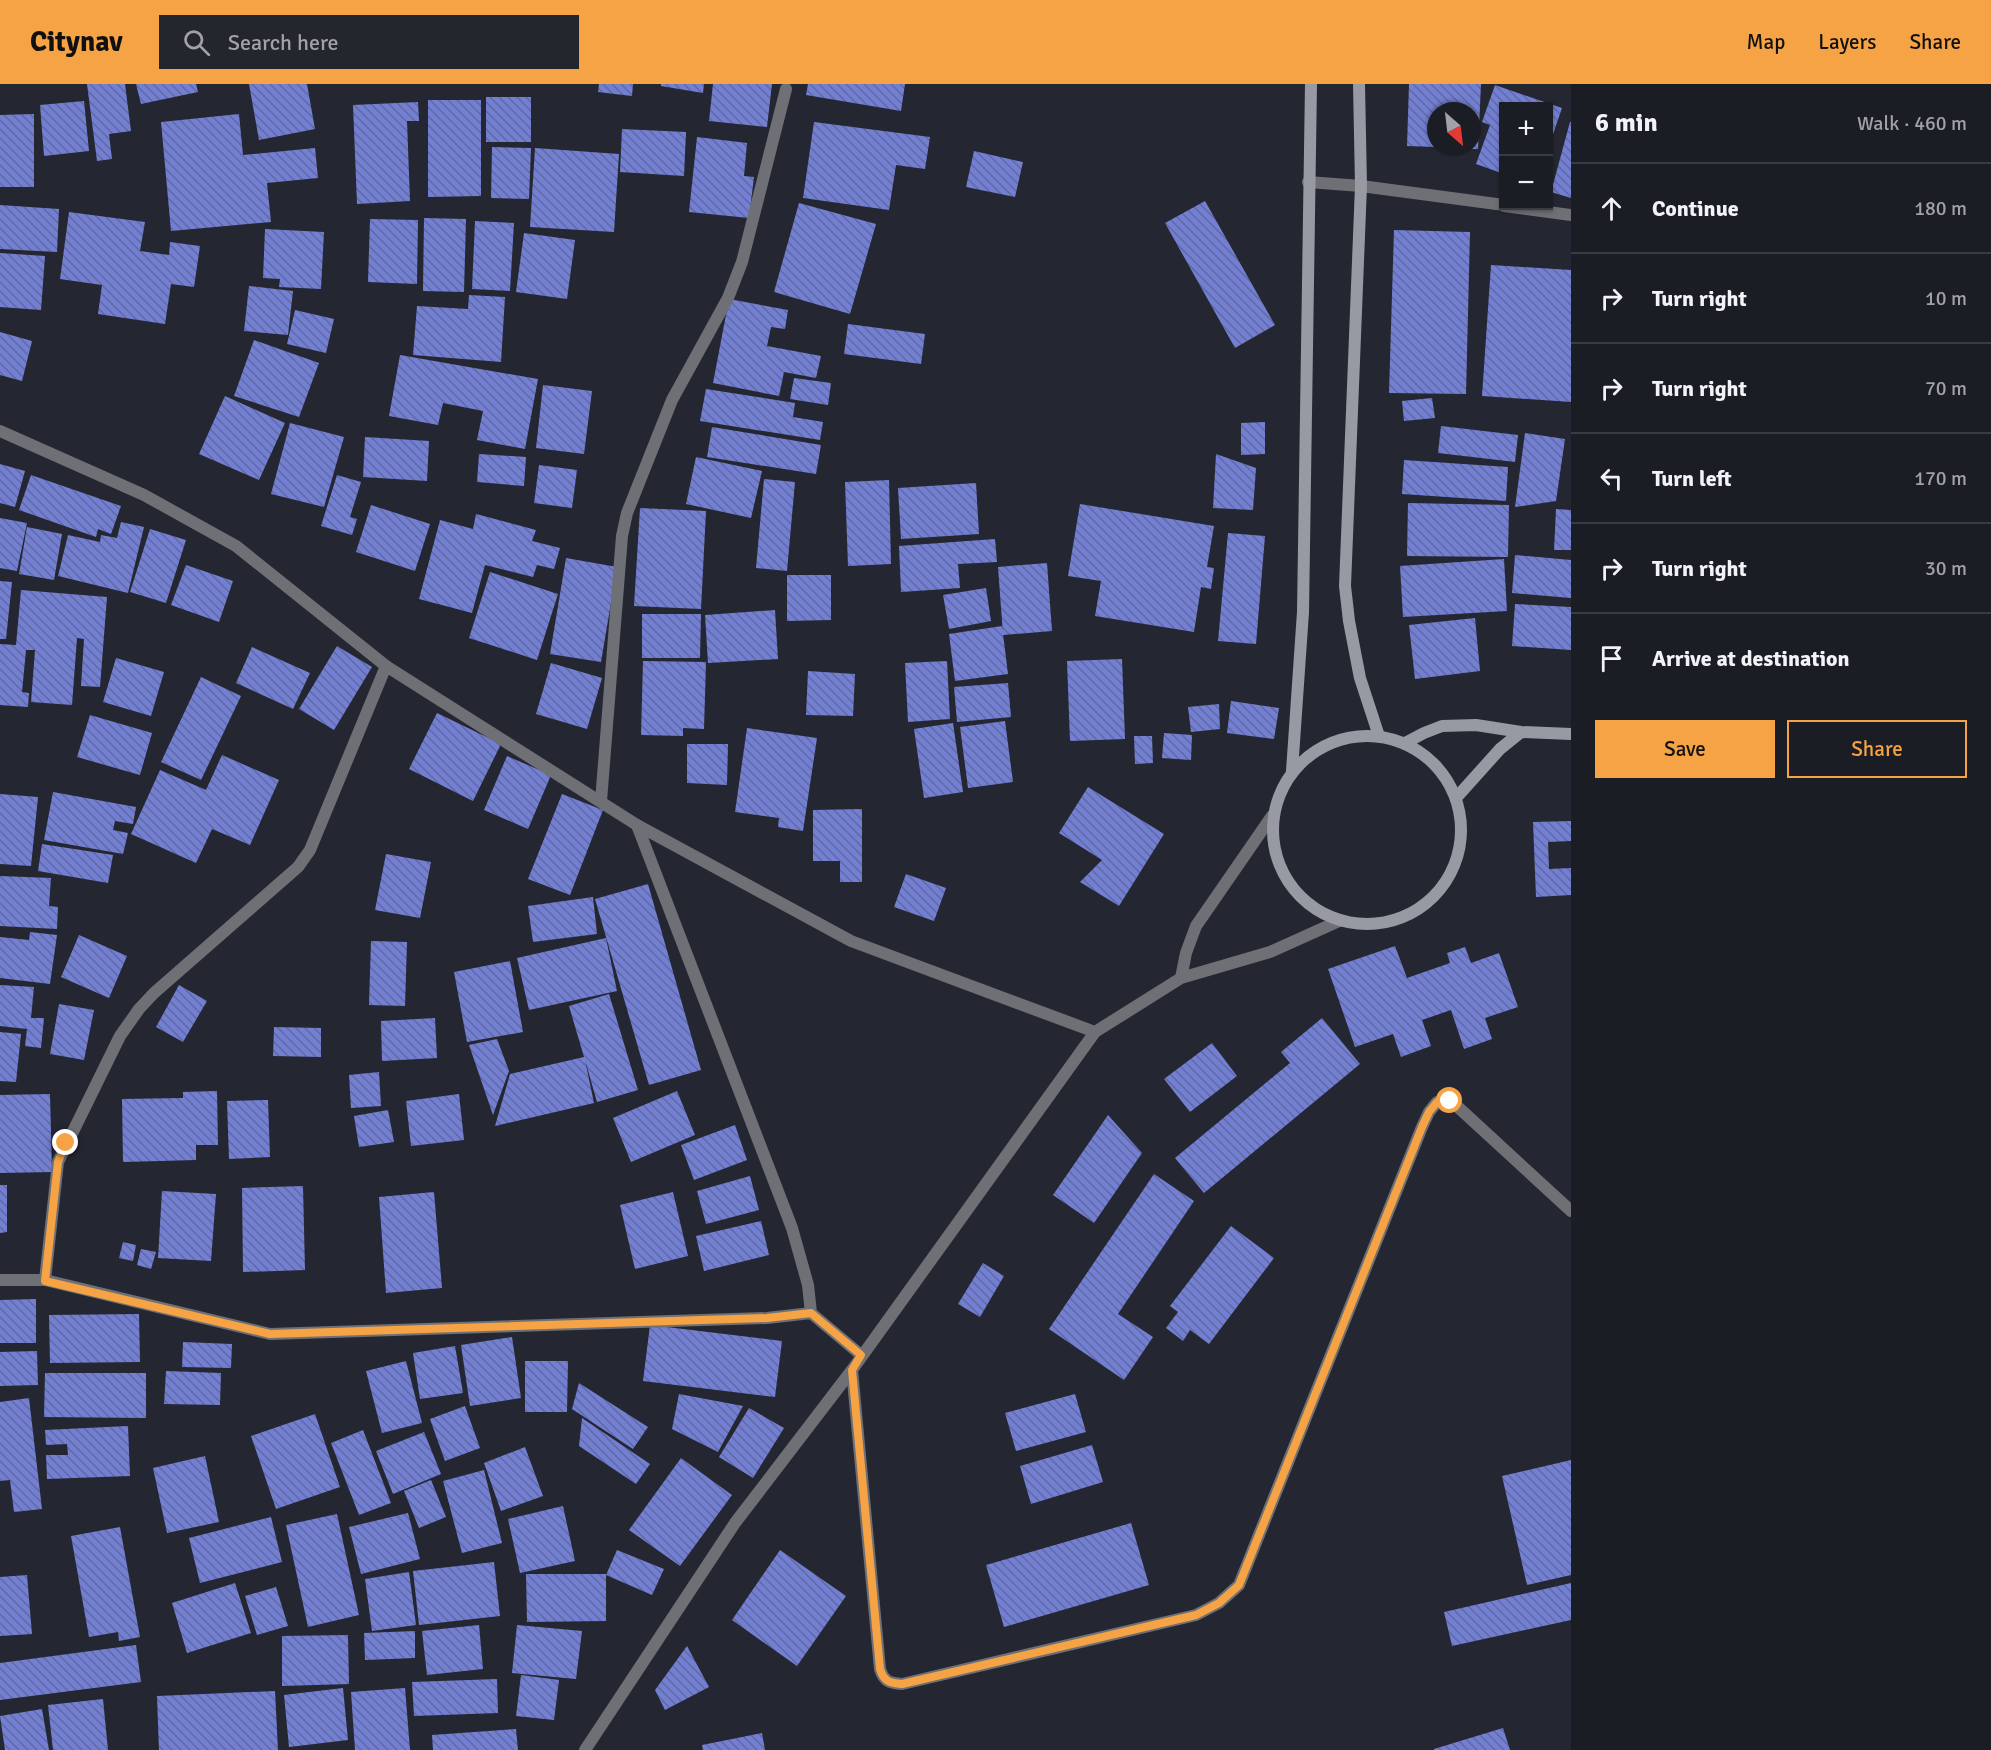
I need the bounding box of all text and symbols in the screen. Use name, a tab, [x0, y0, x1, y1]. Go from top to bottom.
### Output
search box	[159, 15, 579, 69]
text: Citynav	[30, 25, 123, 59]
icon: search	[180, 26, 213, 59]
text: Search here	[228, 29, 339, 56]
text: Map	[1747, 29, 1785, 55]
text: Layers	[1818, 29, 1876, 55]
text: Share	[1909, 29, 1961, 55]
north arrow	[1427, 102, 1481, 156]
map controls	[1499, 102, 1553, 210]
button: +	[1499, 102, 1553, 156]
text: 6 min	[1595, 107, 1658, 139]
text: Walk · 460 m	[1857, 111, 1967, 136]
button: −	[1499, 156, 1553, 210]
icon: ahead	[1595, 192, 1628, 225]
text: Continue	[1652, 195, 1739, 222]
text: 180 m	[1914, 196, 1967, 221]
icon: right	[1595, 282, 1628, 315]
text: Turn right	[1652, 285, 1747, 312]
text: 10 m	[1925, 286, 1967, 311]
icon: right	[1595, 372, 1628, 405]
text: Turn right	[1652, 375, 1747, 402]
text: 70 m	[1925, 376, 1967, 401]
icon: left	[1595, 462, 1628, 495]
text: Turn left	[1652, 465, 1732, 492]
text: 170 m	[1914, 466, 1967, 491]
icon: right	[1595, 552, 1628, 585]
text: Turn right	[1652, 555, 1747, 582]
text: 30 m	[1925, 556, 1967, 581]
icon: arrive	[1595, 642, 1628, 675]
text: Arrive at destination	[1652, 645, 1849, 672]
button: Save	[1595, 720, 1775, 778]
button: Share	[1787, 720, 1967, 778]
route start	[1436, 1087, 1462, 1113]
route end	[52, 1129, 78, 1155]

